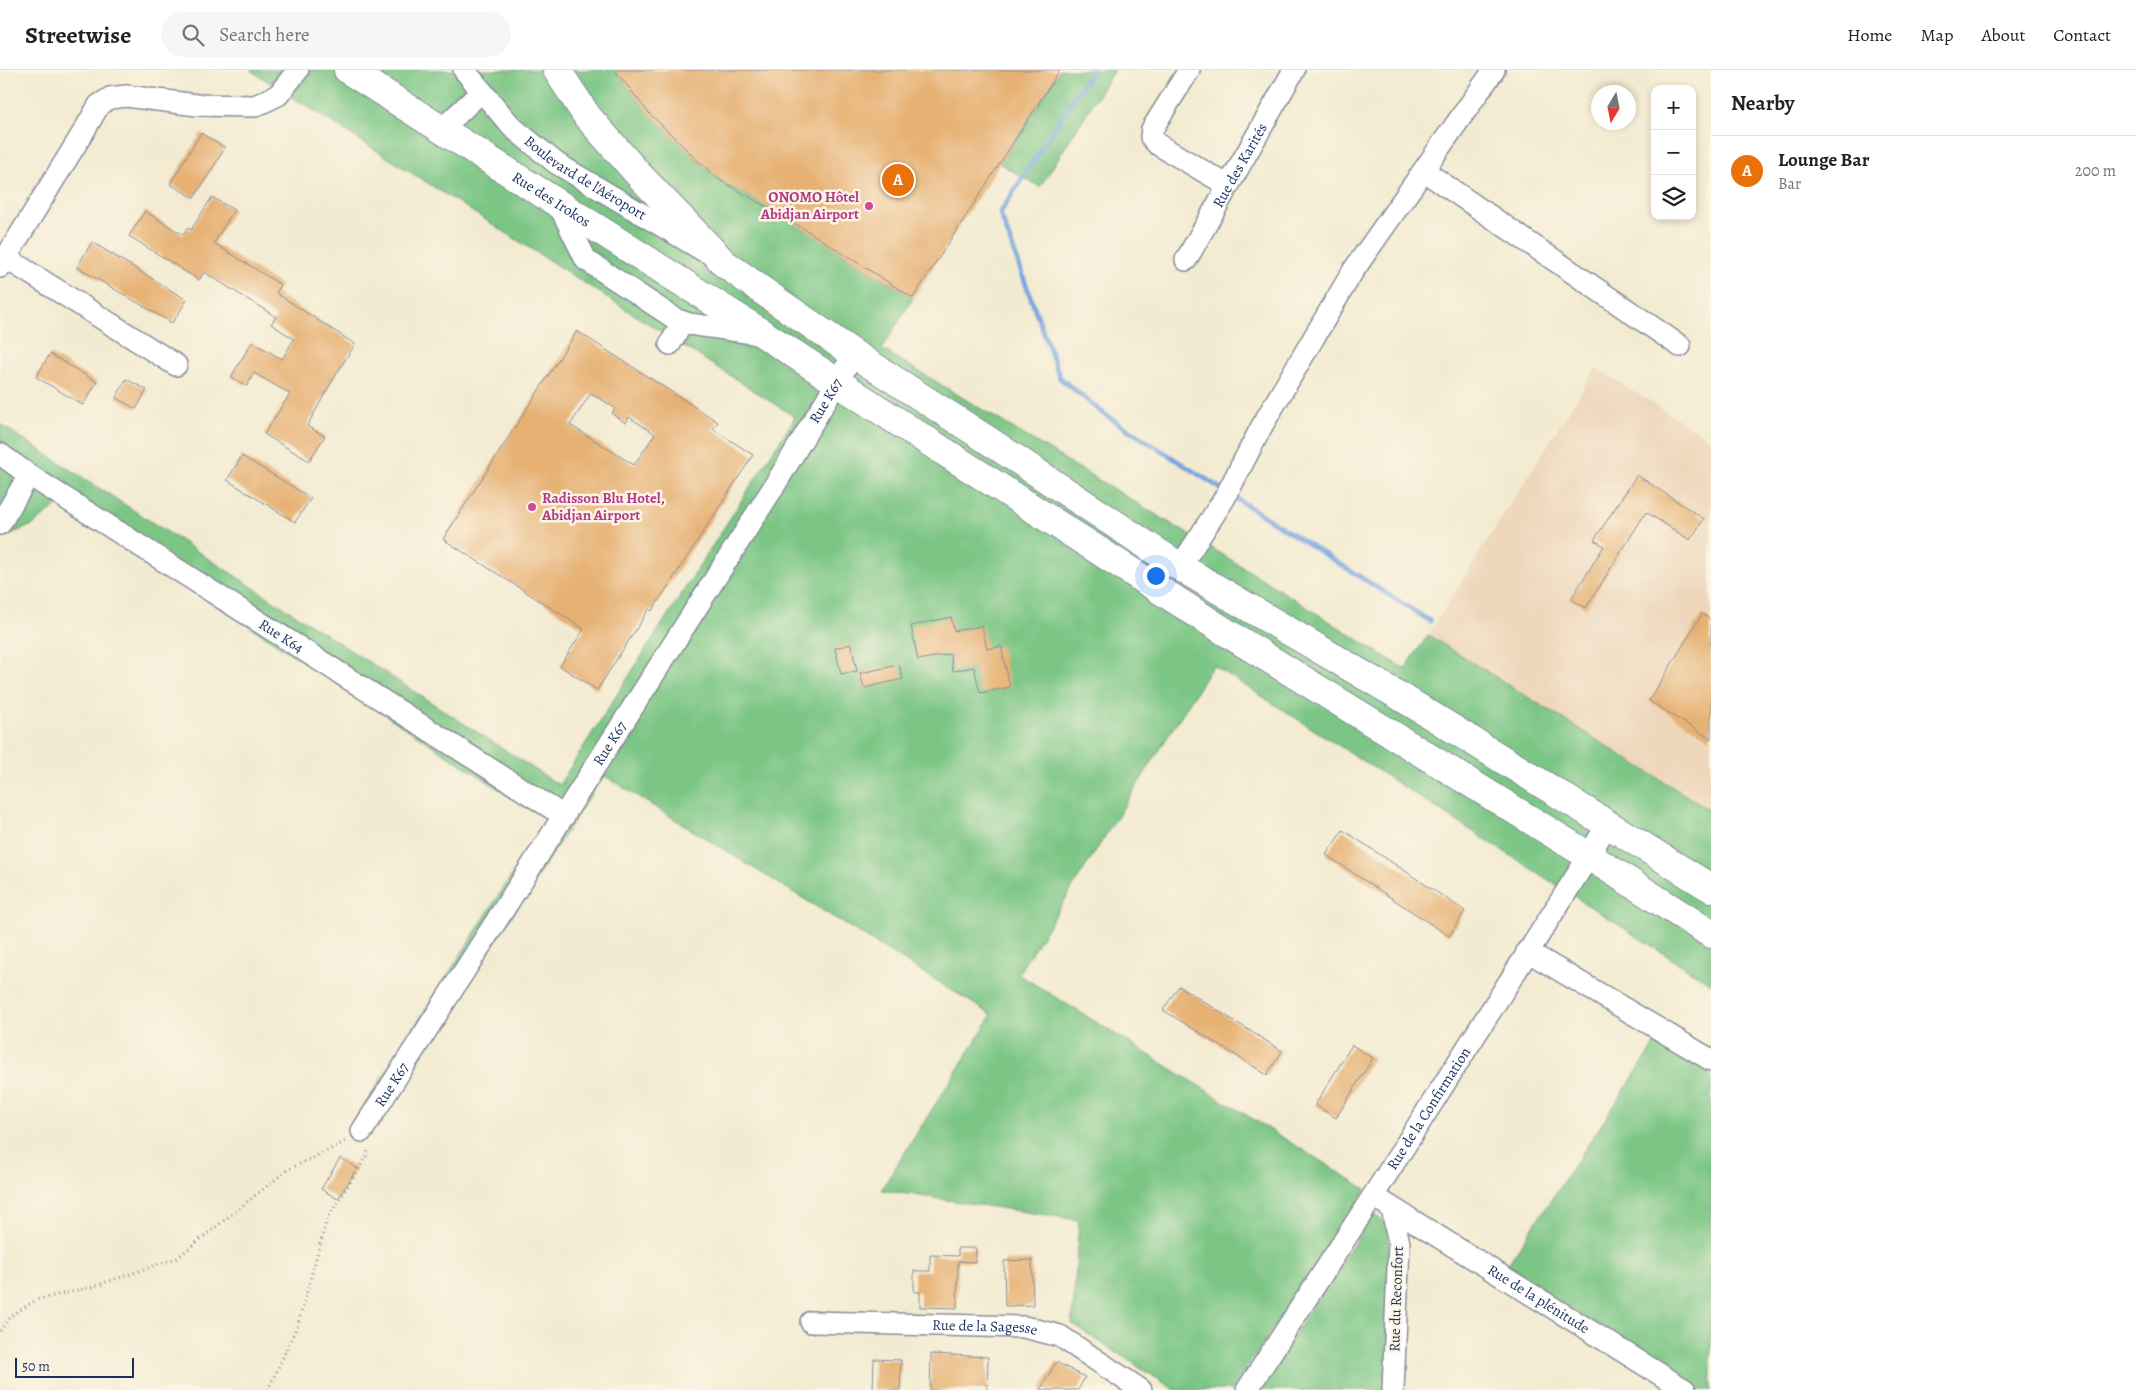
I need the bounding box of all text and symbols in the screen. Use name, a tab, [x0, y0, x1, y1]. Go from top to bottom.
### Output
search box	[161, 12, 511, 57]
text: Streetwise	[25, 19, 131, 51]
icon: search	[179, 21, 207, 49]
text: Search here	[219, 22, 310, 48]
text: Home	[1847, 23, 1892, 47]
text: Map	[1920, 23, 1953, 47]
text: About	[1981, 23, 2025, 47]
text: Contact	[2053, 23, 2111, 47]
north arrow	[1591, 85, 1636, 130]
map controls	[1651, 85, 1696, 220]
button: +	[1651, 85, 1696, 130]
text: Nearby	[1731, 89, 1794, 117]
street label: Rue des Karités	[1208, 119, 1272, 211]
button: −	[1651, 130, 1696, 175]
street label: Boulevard de l'Aéroport	[520, 131, 650, 225]
text: Lounge Bar	[1778, 147, 1870, 173]
text: A	[1742, 160, 1752, 182]
text: 200 m	[2075, 160, 2116, 182]
pin: A	[882, 161, 914, 199]
street label: Rue des Irokos	[508, 167, 594, 232]
text: Bar	[1778, 173, 1801, 195]
button: layers	[1651, 175, 1696, 220]
place label: ONOMO Hôtel Abidjan Airport	[760, 187, 859, 224]
marker: ONOMO Hôtel Abidjan Airport	[863, 200, 875, 212]
street label: Rue K67	[804, 374, 847, 427]
place label: Radisson Blu Hotel, Abidjan Airport	[541, 488, 665, 525]
marker: Radisson Blu Hotel, Abidjan Airport	[526, 501, 538, 513]
your location	[1143, 563, 1169, 589]
street label: Rue K64	[255, 614, 308, 658]
street label: Rue K67	[588, 717, 632, 770]
street label: Rue de la Confirmation	[1382, 1043, 1475, 1174]
street label: Rue K67	[370, 1058, 414, 1111]
street label: Rue du Reconfort	[1384, 1246, 1408, 1352]
street label: Rue de la plénitude	[1484, 1260, 1594, 1338]
street label: Rue de la Sagesse	[932, 1315, 1040, 1340]
scale bar	[15, 1355, 134, 1378]
text: 50 m	[22, 1357, 50, 1376]

